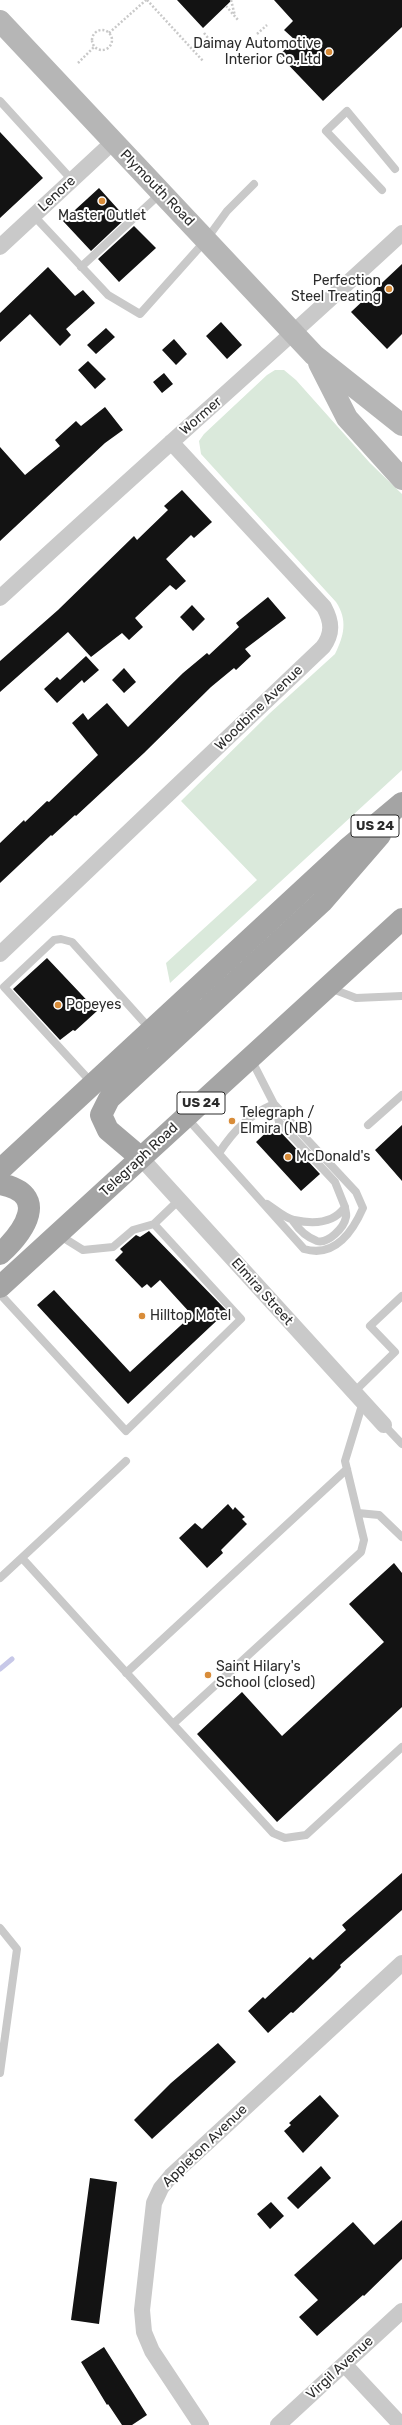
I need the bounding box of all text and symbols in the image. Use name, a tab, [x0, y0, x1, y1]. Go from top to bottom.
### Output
place label: Daimay Automotive Interior Co.,Ltd	[193, 36, 321, 68]
marker: Daimay Automotive Interior Co.,Ltd	[324, 47, 334, 57]
street label: Plymouth Road	[116, 146, 198, 230]
street label: Lenore	[35, 172, 79, 216]
marker: Master Outlet	[97, 196, 107, 206]
place label: Master Outlet	[58, 208, 146, 224]
place label: Perfection Steel Treating	[291, 273, 381, 306]
marker: Perfection Steel Treating	[384, 284, 394, 294]
street label: Wormer	[177, 393, 225, 439]
street label: Woodbine Avenue	[212, 662, 306, 754]
road number: US 24	[351, 815, 399, 837]
place label: Popeyes	[66, 997, 121, 1013]
marker: Popeyes	[53, 1000, 63, 1010]
road number: US 24	[177, 1092, 225, 1114]
place label: Telegraph / Elmira (NB)	[240, 1105, 314, 1138]
marker: Telegraph / Elmira (NB)	[227, 1116, 237, 1126]
street label: Telegraph Road	[96, 1120, 182, 1200]
place label: McDonald's	[296, 1149, 370, 1165]
marker: McDonald's	[283, 1152, 293, 1162]
street label: Elmira Street	[227, 1255, 297, 1329]
place label: Hilltop Motel	[150, 1308, 231, 1324]
marker: Hilltop Motel	[137, 1311, 147, 1321]
place label: Saint Hilary's School (closed)	[216, 1659, 315, 1692]
marker: Saint Hilary's School (closed)	[203, 1670, 213, 1680]
street label: Appleton Avenue	[159, 2101, 251, 2191]
street label: Virgil Avenue	[303, 2333, 377, 2403]

